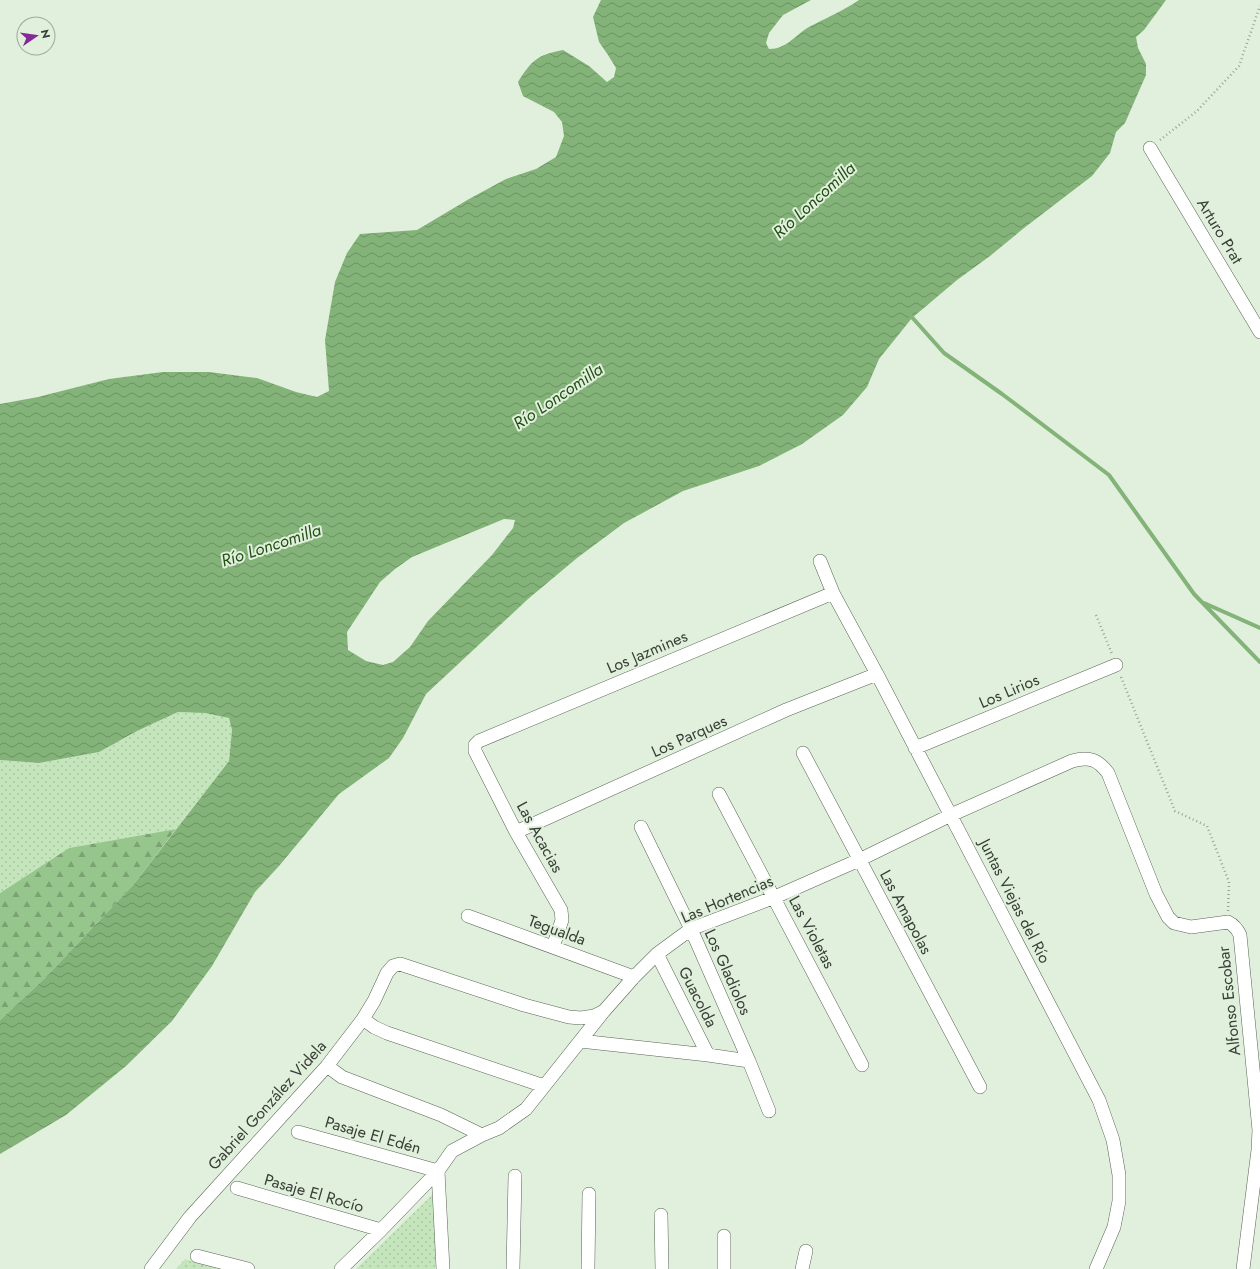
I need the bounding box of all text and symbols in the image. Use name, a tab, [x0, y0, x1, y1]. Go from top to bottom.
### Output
north arrow	[16, 16, 56, 56]
text: N	[37, 28, 55, 40]
water label: Río Loncomilla	[767, 156, 861, 244]
street label: Arturo Prat	[1191, 194, 1249, 268]
water label: Río Loncomilla	[508, 357, 608, 435]
water label: Río Loncomilla	[218, 517, 325, 572]
street label: Los Jazmines	[603, 625, 691, 679]
street label: Los Lirios	[975, 668, 1043, 714]
street label: Los Parques	[647, 709, 731, 763]
street label: Las Acacias	[511, 797, 569, 877]
street label: Juntas Viejas del Río	[973, 833, 1056, 967]
street label: Las Amapolas	[874, 866, 938, 958]
street label: Las Hortencias	[677, 869, 777, 929]
street label: Las Violetas	[783, 891, 841, 973]
street label: Tegualda	[525, 909, 589, 951]
street label: Los Gladiolos	[699, 925, 757, 1019]
street label: Alfonso Escobar	[1212, 945, 1246, 1057]
street label: Guacolda	[673, 963, 723, 1031]
street label: Gabriel González Videla	[202, 1035, 332, 1175]
street label: Pasaje El Edén	[322, 1110, 424, 1160]
street label: Pasaje El Rocío	[261, 1168, 367, 1218]

